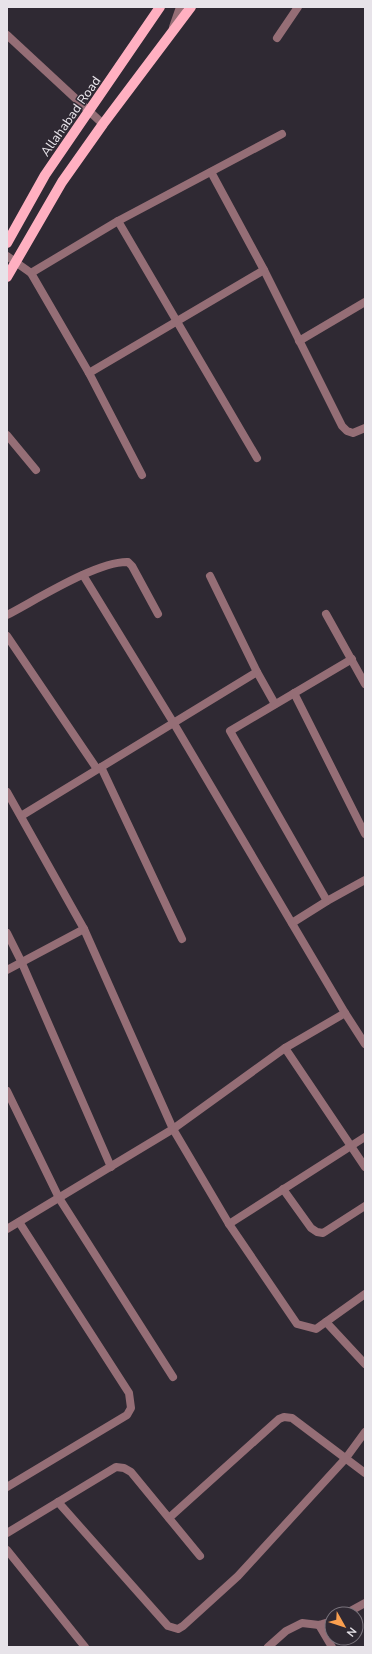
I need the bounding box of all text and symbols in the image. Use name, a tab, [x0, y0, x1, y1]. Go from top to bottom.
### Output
street label: Allahabad Road	[36, 73, 105, 160]
north arrow	[324, 1606, 364, 1646]
text: N	[343, 1624, 360, 1640]

